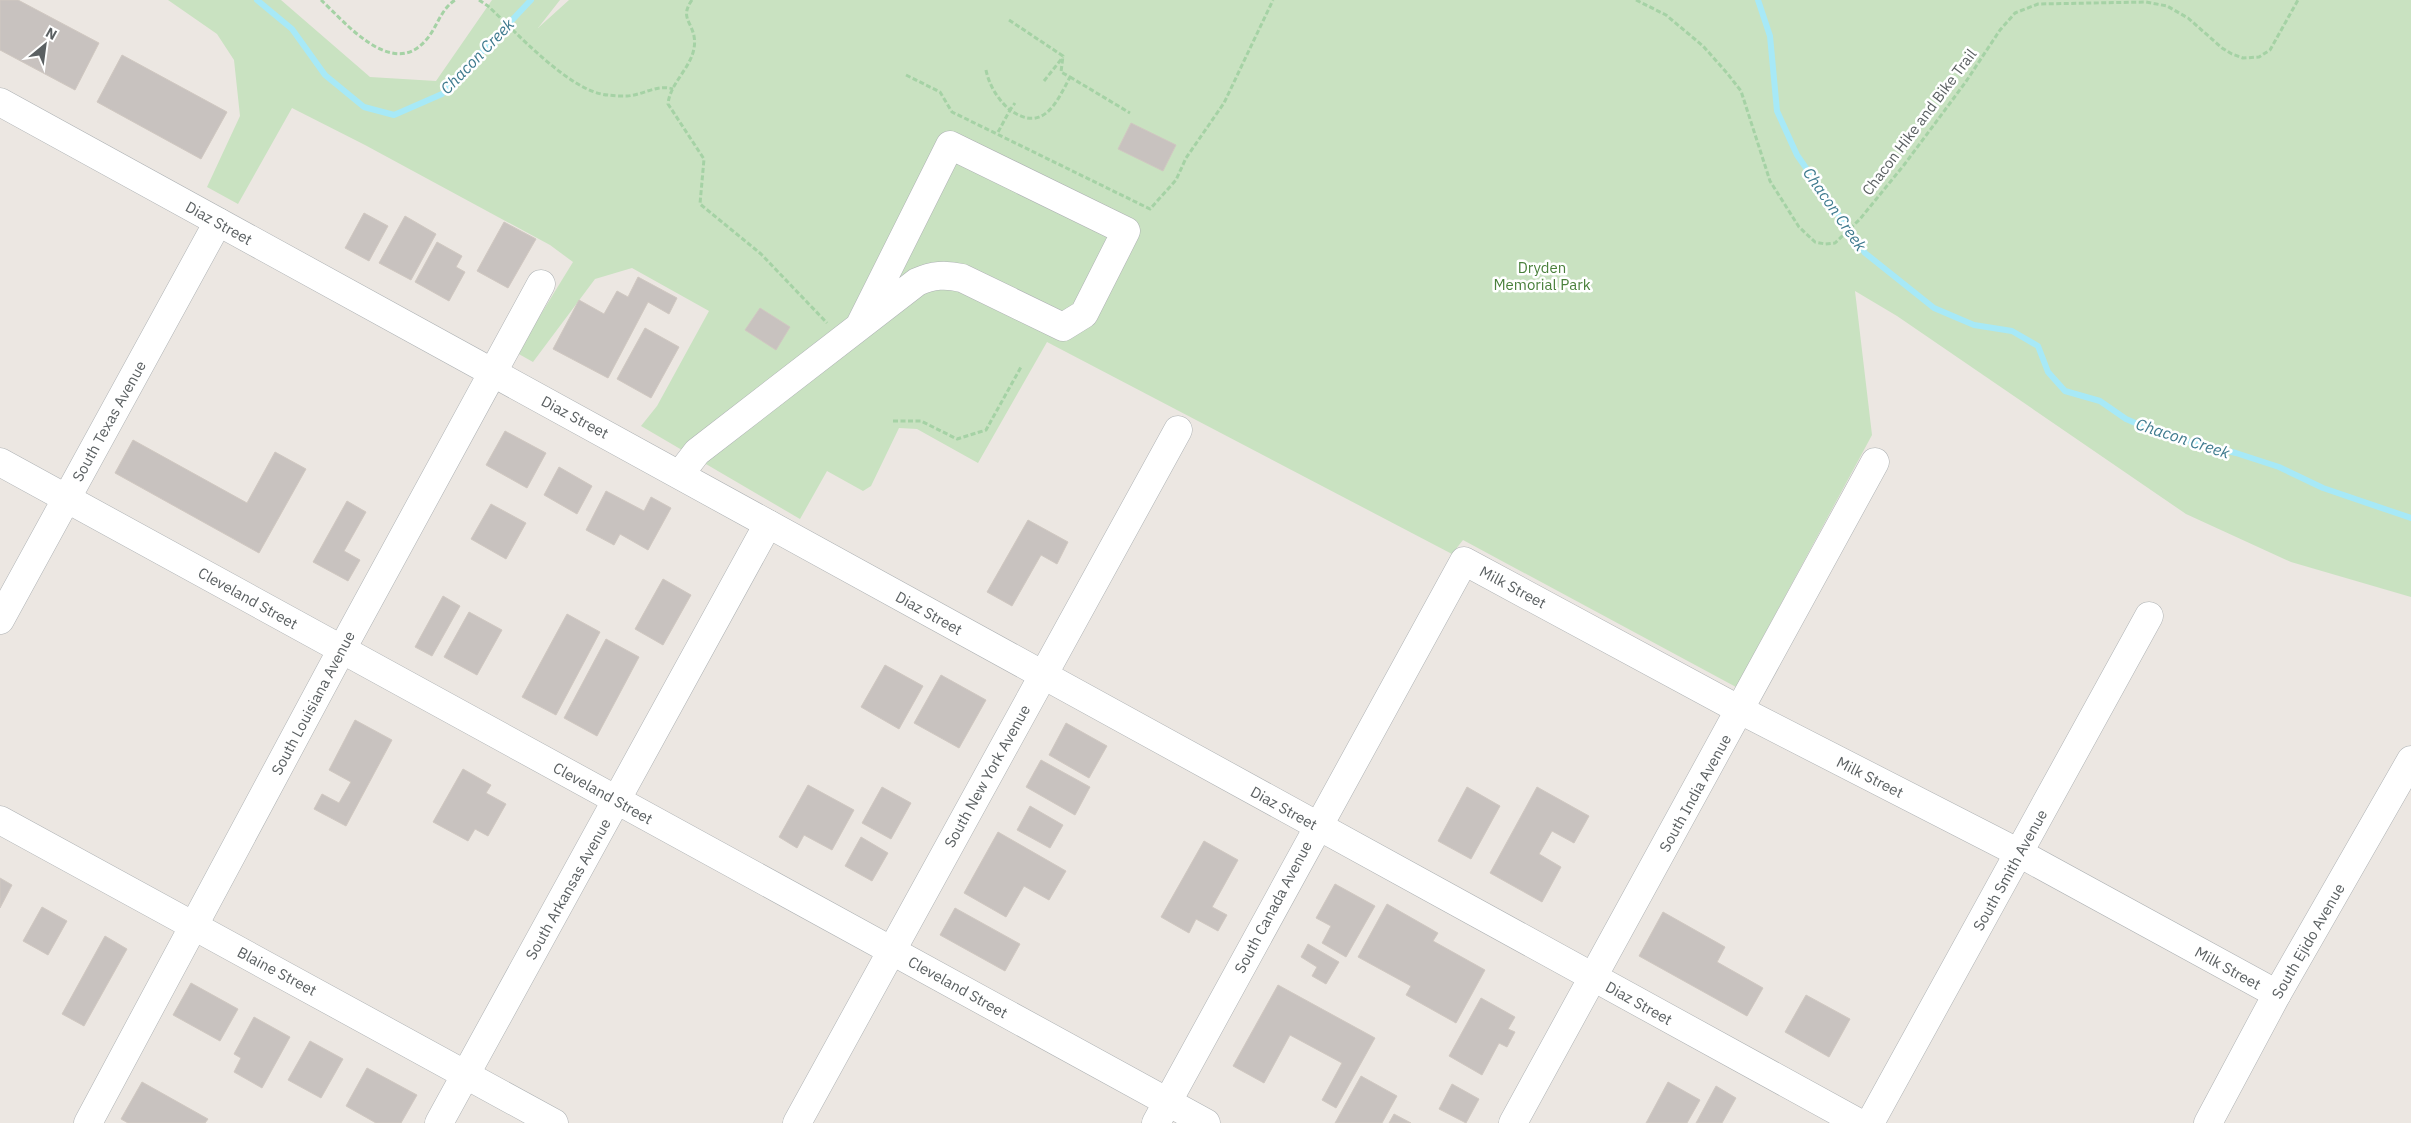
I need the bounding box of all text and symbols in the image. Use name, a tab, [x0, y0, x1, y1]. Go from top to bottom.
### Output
water label: Chacon Creek	[436, 14, 518, 98]
north arrow	[20, 20, 70, 70]
text: N	[43, 23, 60, 44]
street label: Chacon Hike and Bike Trail	[1858, 45, 1980, 199]
water label: Chacon Creek	[1799, 163, 1872, 255]
street label: Diaz Street	[182, 197, 256, 249]
park label: Dryden Memorial Park	[1493, 258, 1591, 294]
street label: South Texas Avenue	[68, 357, 150, 485]
street label: Diaz Street	[538, 391, 612, 443]
water label: Chacon Creek	[2134, 413, 2233, 463]
street label: Milk Street	[1476, 562, 1550, 612]
street label: Cleveland Street	[195, 563, 301, 633]
street label: Diaz Street	[892, 587, 966, 639]
street label: South Louisiana Avenue	[267, 628, 359, 778]
street label: South New York Avenue	[940, 701, 1034, 851]
street label: South India Avenue	[1655, 731, 1735, 855]
street label: Milk Street	[1833, 752, 1907, 802]
street label: Cleveland Street	[550, 758, 656, 828]
street label: Diaz Street	[1247, 782, 1321, 834]
street label: South Smith Avenue	[1969, 806, 2051, 934]
street label: South Arkansas Avenue	[521, 815, 615, 963]
street label: South Canada Avenue	[1230, 838, 1316, 976]
street label: South Ejido Avenue	[2267, 880, 2349, 1002]
street label: Blaine Street	[234, 942, 320, 1000]
street label: Milk Street	[2192, 942, 2264, 994]
street label: Cleveland Street	[905, 952, 1011, 1022]
street label: Diaz Street	[1602, 977, 1676, 1029]

